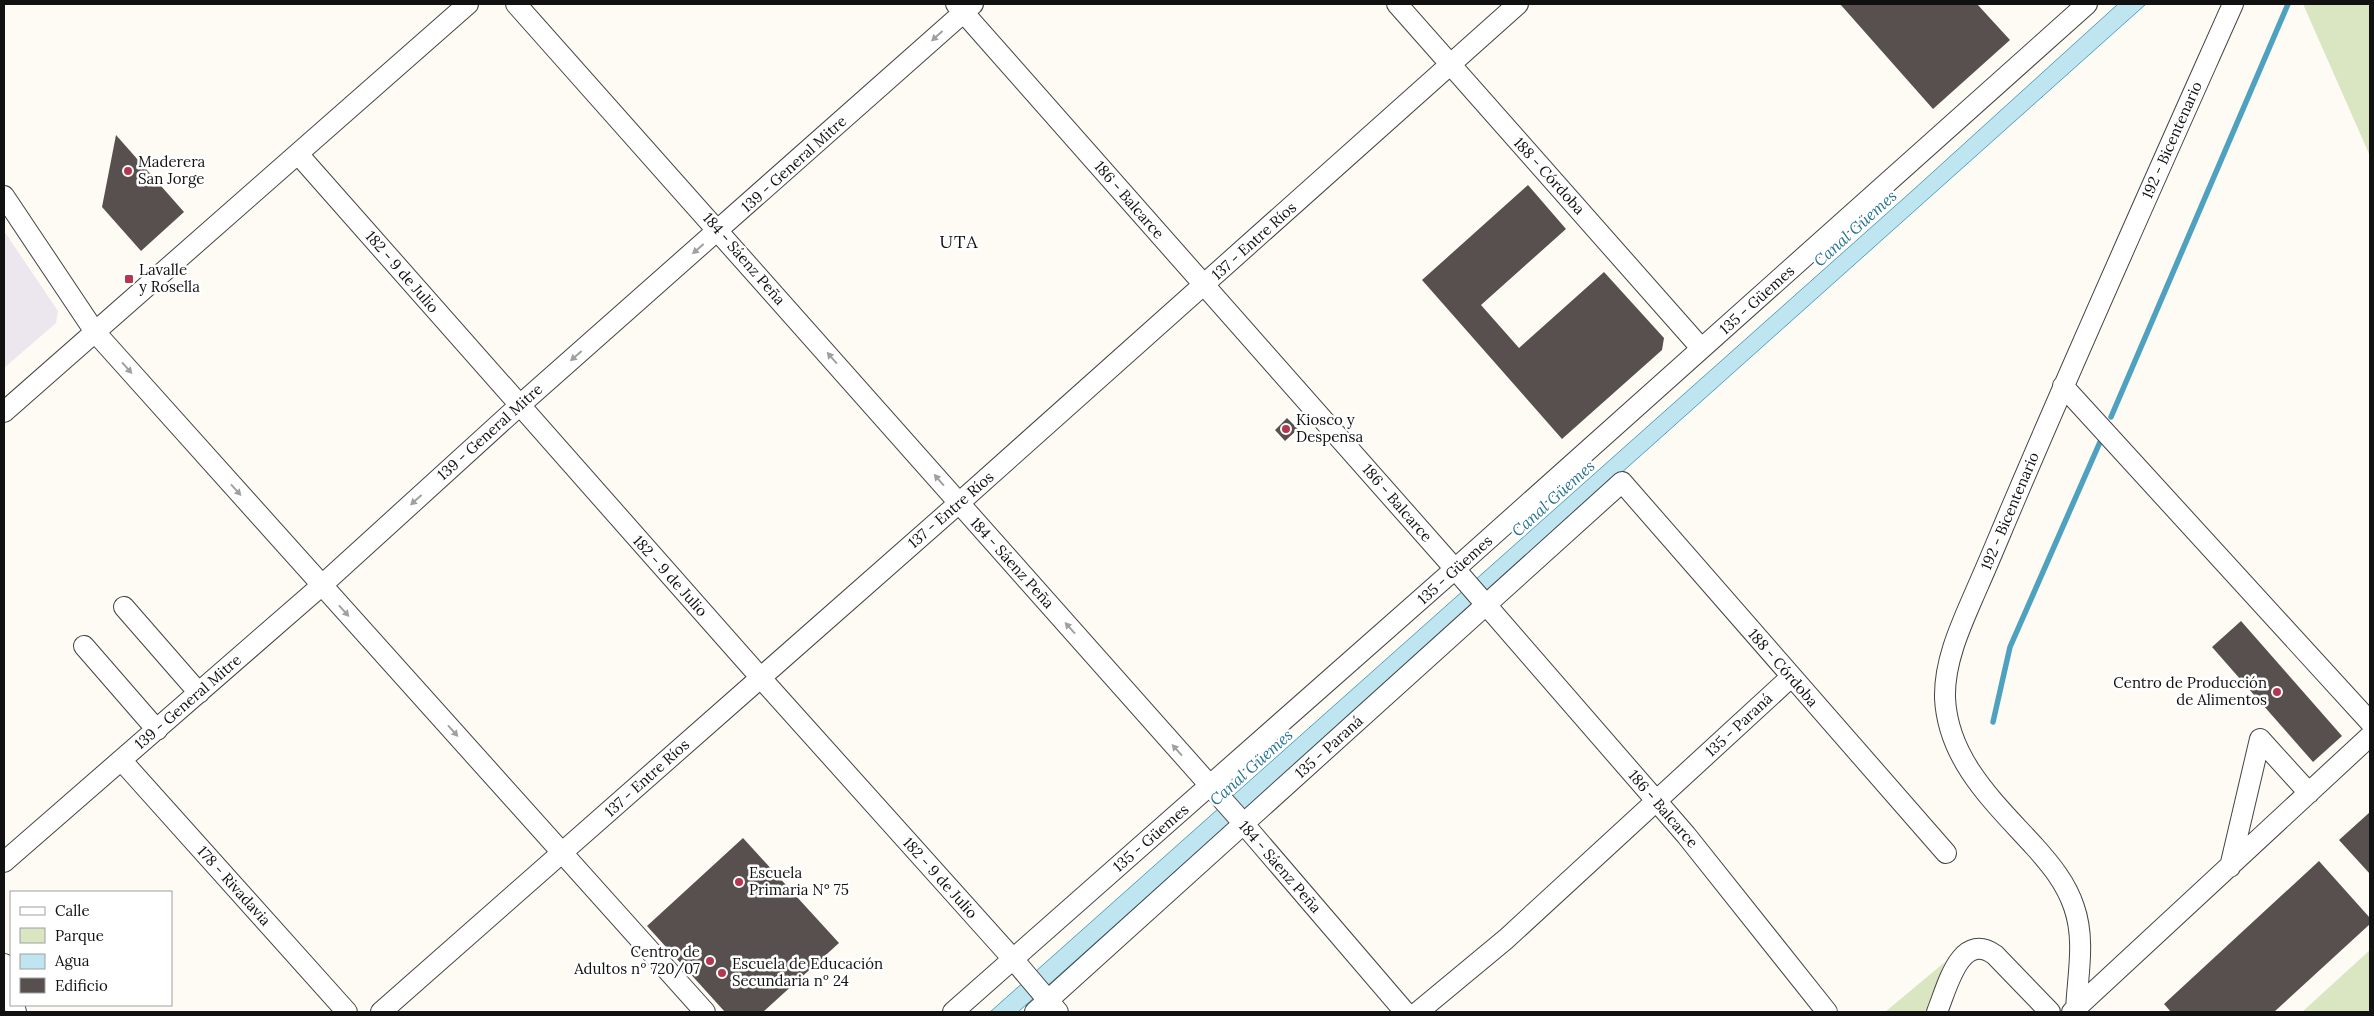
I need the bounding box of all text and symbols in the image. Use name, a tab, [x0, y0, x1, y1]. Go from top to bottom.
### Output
one-way arrow	[931, 30, 943, 42]
street label: 192 - Bicentenario	[2137, 78, 2206, 201]
street label: 139 - General Mitre	[737, 111, 850, 216]
street label: 188 - Córdoba	[1510, 133, 1589, 218]
place label: Maderera San Jorge	[138, 152, 206, 188]
street label: 186 - Balcarce	[1090, 157, 1168, 243]
marker: Maderera San Jorge	[122, 165, 134, 177]
water label: Canal Güemes	[1809, 185, 1901, 270]
street label: 137 - Entre Ríos	[1207, 198, 1300, 284]
street label: 184 - Sáenz Peña	[699, 209, 790, 309]
street label: 182 - 9 de Julio	[362, 227, 443, 317]
district label: UTA	[940, 230, 978, 253]
one-way arrow	[692, 243, 704, 255]
place label: Lavalle y Rosella	[139, 260, 200, 296]
street label: 135 - Güemes	[1715, 261, 1798, 338]
marker: Lavalle y Rosella	[123, 273, 135, 285]
one-way arrow	[570, 350, 582, 362]
one-way arrow	[826, 352, 837, 365]
one-way arrow	[122, 362, 133, 375]
street label: 139 - General Mitre	[433, 379, 546, 484]
place label: Kiosco y Despensa	[1296, 410, 1363, 446]
marker: Kiosco y Despensa	[1280, 423, 1292, 435]
street label: 192 - Bicentenario	[1976, 449, 2043, 573]
water label: Canal Güemes	[1507, 455, 1599, 540]
street label: 186 - Balcarce	[1358, 460, 1436, 546]
street label: 137 - Entre Ríos	[904, 467, 998, 552]
one-way arrow	[933, 475, 945, 487]
one-way arrow	[230, 483, 241, 496]
one-way arrow	[410, 494, 422, 506]
street label: 184 - Sáenz Peña	[966, 513, 1058, 612]
street label: 182 - 9 de Julio	[629, 531, 712, 620]
street label: 135 - Güemes	[1413, 531, 1496, 608]
one-way arrow	[338, 604, 350, 616]
one-way arrow	[1064, 622, 1075, 635]
street label: 188 - Córdoba	[1744, 625, 1823, 711]
street label: 139 - General Mitre	[130, 650, 245, 753]
place label: Centro de Producción de Alimentos	[2113, 673, 2267, 709]
marker: Centro de Producción de Alimentos	[2271, 686, 2283, 698]
street label: 135 - Paraná	[1701, 689, 1776, 761]
street label: 135 - Paraná	[1291, 711, 1367, 782]
water label: Canal Güemes	[1205, 724, 1297, 809]
one-way arrow	[447, 725, 459, 737]
street label: 137 - Entre Ríos	[600, 735, 693, 821]
one-way arrow	[1171, 745, 1183, 757]
street label: 186 - Balcarce	[1624, 766, 1702, 852]
street label: 135 - Güemes	[1109, 800, 1192, 876]
street label: 184 - Sáenz Peña	[1235, 817, 1326, 917]
street label: 182 - 9 de Julio	[899, 833, 982, 922]
street label: 178 - Rivadavia	[194, 842, 275, 930]
place label: Escuela Primaria N° 75	[749, 863, 849, 899]
marker: Escuela Primaria N° 75	[733, 876, 745, 888]
legend	[10, 891, 172, 1006]
text: Calle	[55, 901, 90, 920]
text: Parque	[55, 926, 104, 945]
place label: Centro de Adultos nº 720/07	[573, 942, 700, 979]
text: Agua	[54, 951, 90, 970]
place label: Escuela de Educación Secundaria nº 24	[732, 954, 883, 990]
marker: Centro de Adultos nº 720/07	[704, 955, 716, 967]
marker: Escuela de Educación Secundaria nº 24	[716, 967, 728, 979]
text: Edificio	[55, 976, 108, 995]

